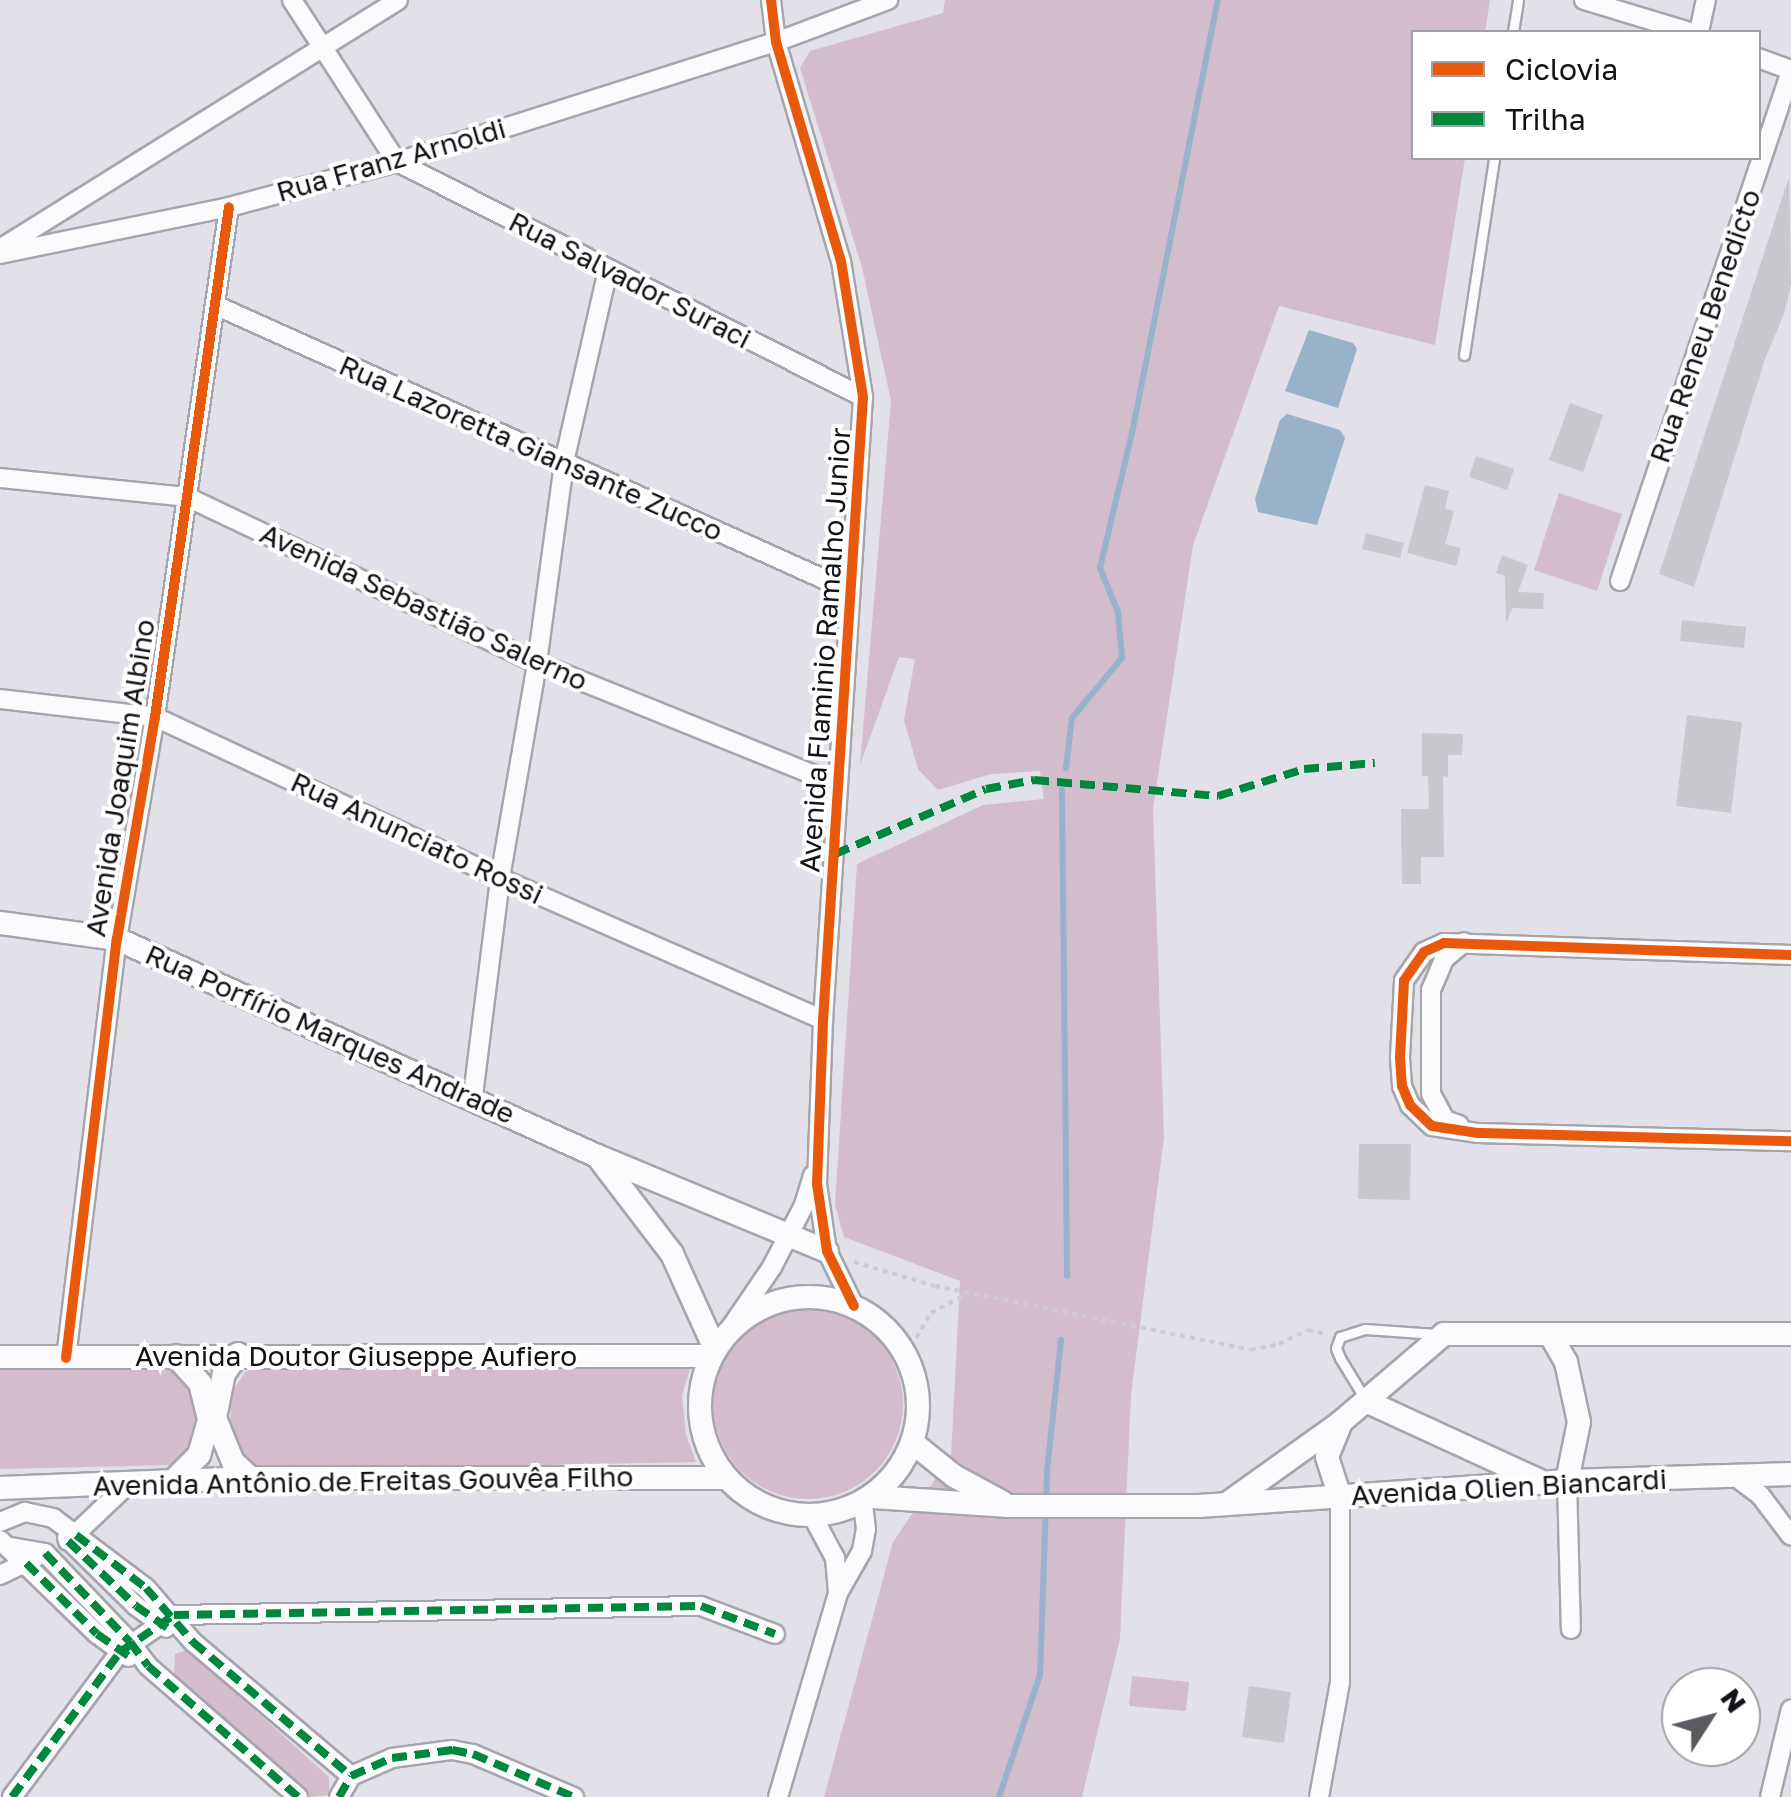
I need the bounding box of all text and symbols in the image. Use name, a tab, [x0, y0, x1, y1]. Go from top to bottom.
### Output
legend	[1411, 30, 1761, 160]
text: Ciclovia	[1505, 51, 1618, 87]
text: Trilha	[1505, 101, 1586, 137]
street label: Rua Franz Arnoldi	[272, 111, 510, 209]
street label: Rua Reneu Benedicto	[1642, 185, 1768, 467]
street label: Rua Salvador Suraci	[503, 204, 757, 356]
street label: Rua Lazoretta Giansante Zucco	[334, 348, 728, 548]
street label: Avenida Flaminio Ramalho Junior	[793, 427, 857, 873]
street label: Avenida Sebastião Salerno	[255, 516, 593, 698]
street label: Avenida Joaquim Albino	[78, 617, 162, 939]
street label: Rua Anunciato Rossi	[286, 765, 548, 911]
street label: Rua Porfírio Marques Andrade	[140, 937, 520, 1131]
street label: Avenida Doutor Giuseppe Aufiero	[135, 1339, 577, 1373]
street label: Avenida Antônio de Freitas Gouvêa Filho	[92, 1459, 634, 1503]
street label: Avenida Olien Biancardi	[1350, 1462, 1668, 1512]
north arrow	[1661, 1667, 1761, 1767]
text: N	[1714, 1682, 1754, 1719]

